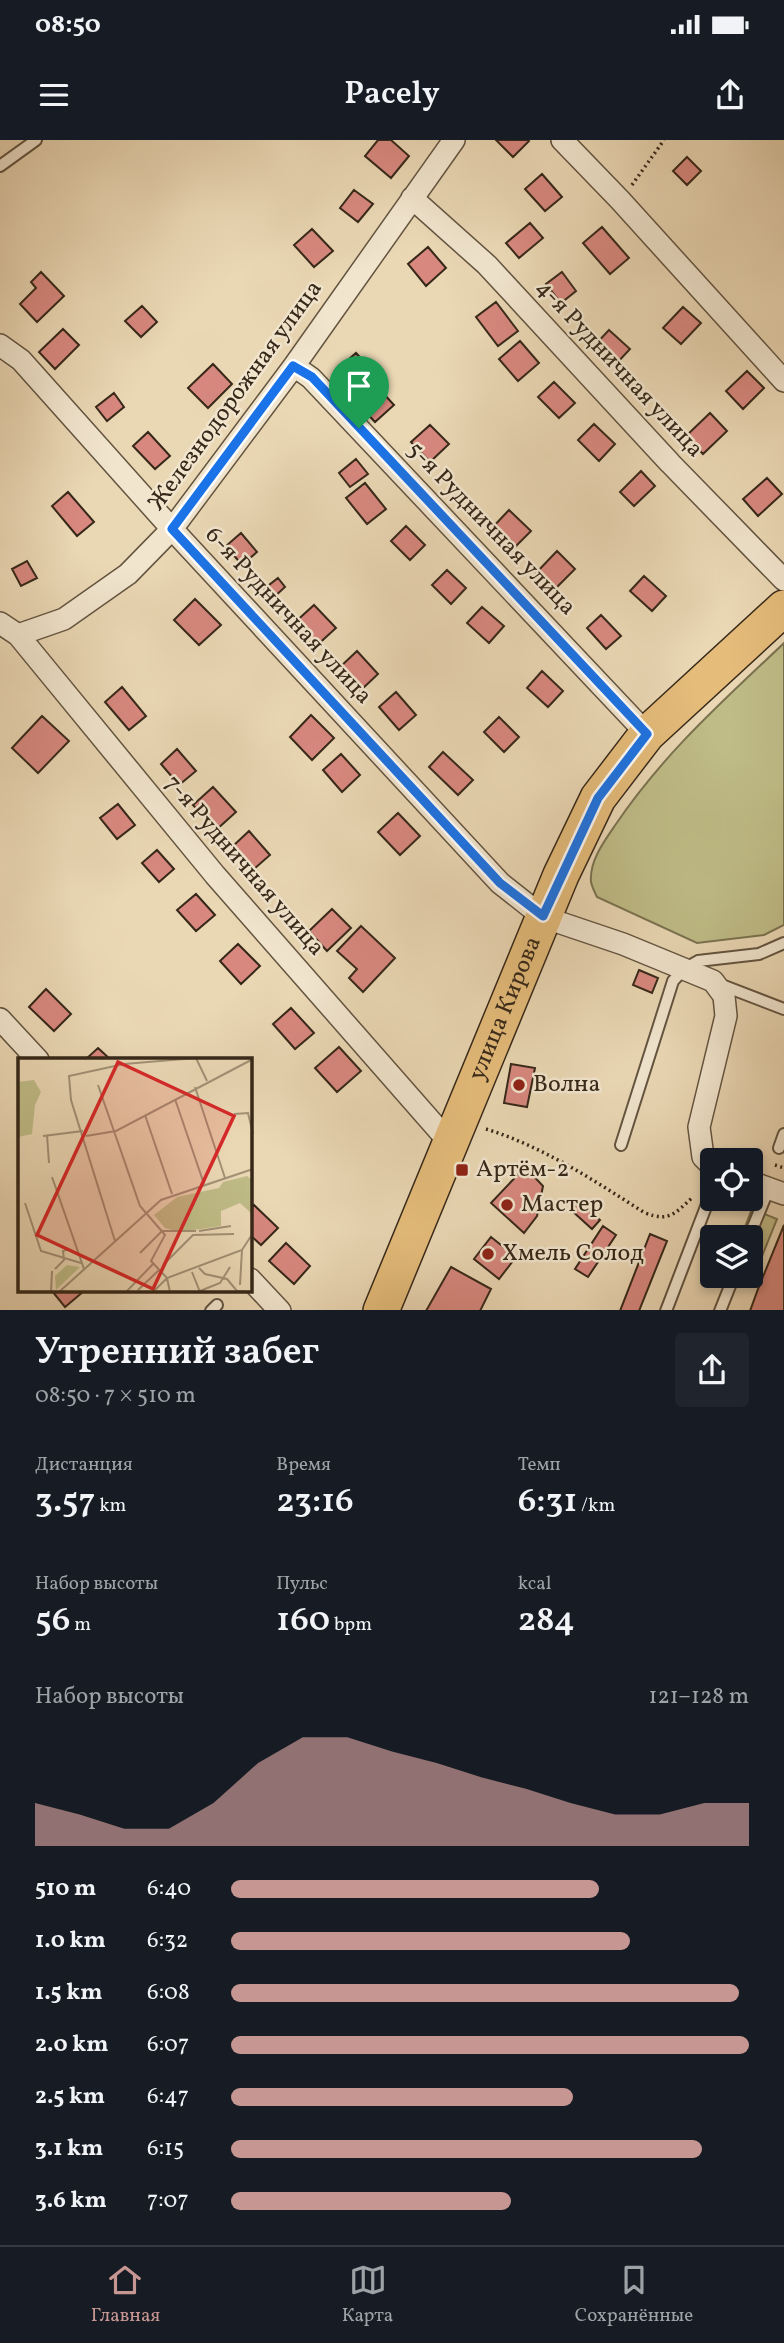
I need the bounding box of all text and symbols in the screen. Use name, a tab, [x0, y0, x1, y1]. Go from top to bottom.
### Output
text: 08:50	[35, 7, 101, 43]
text: Pacely	[344, 73, 440, 117]
icon: menu	[35, 76, 73, 114]
icon: share	[711, 76, 749, 114]
street label: 4-я Рудничная улица	[527, 272, 711, 466]
street label: Железнодорожная улица	[141, 274, 331, 518]
pin	[329, 356, 389, 428]
icon: arrive	[340, 367, 378, 405]
street label: 5-я Рудничная улица	[399, 434, 583, 624]
street label: 6-я Рудничная улица	[196, 520, 380, 712]
street label: 7-я Рудничная улица	[156, 768, 332, 964]
street label: улица Кирова	[461, 931, 551, 1086]
inset map	[18, 1058, 252, 1293]
place label: Волна	[533, 1068, 600, 1102]
marker: Волна	[511, 1077, 527, 1093]
map controls	[700, 1148, 763, 1288]
button: locate	[700, 1148, 763, 1211]
place label: Артём-2	[476, 1153, 569, 1187]
marker: Артём-2	[454, 1162, 470, 1178]
place label: Мастер	[521, 1188, 603, 1222]
marker: Мастер	[499, 1197, 515, 1213]
button: layers	[700, 1225, 763, 1288]
place label: Хмель Солод	[502, 1237, 644, 1271]
marker: Хмель Солод	[480, 1246, 496, 1262]
text: Утренний забег	[35, 1327, 319, 1380]
button: share	[675, 1333, 749, 1407]
text: 08:50 · 7 × 510 m	[35, 1380, 196, 1412]
text: Дистанция	[35, 1452, 133, 1478]
text: Время	[276, 1452, 331, 1478]
text: Темп	[518, 1452, 561, 1478]
text: 3.57	[35, 1478, 95, 1526]
text: 23:16	[276, 1478, 354, 1526]
text: 6:31	[518, 1478, 577, 1526]
text: km	[95, 1493, 126, 1519]
text: /km	[577, 1493, 615, 1519]
text: Набор высоты	[35, 1571, 158, 1597]
text: Пульс	[276, 1571, 328, 1597]
text: kcal	[518, 1571, 551, 1597]
text: 56	[35, 1597, 70, 1645]
text: 160	[276, 1597, 330, 1645]
text: 284	[518, 1597, 575, 1645]
text: m	[70, 1612, 91, 1638]
text: bpm	[330, 1612, 372, 1638]
text: Набор высоты	[35, 1681, 184, 1713]
text: 121–128 m	[649, 1681, 749, 1713]
text: 510 m	[35, 1873, 96, 1905]
text: 6:40	[147, 1873, 191, 1905]
text: 1.0 km	[35, 1925, 106, 1957]
text: 6:32	[147, 1925, 188, 1957]
text: 1.5 km	[35, 1977, 102, 2009]
text: 6:08	[147, 1977, 190, 2009]
text: 2.0 km	[35, 2029, 108, 2061]
text: 6:07	[147, 2029, 189, 2061]
text: 2.5 km	[35, 2081, 105, 2113]
text: 6:47	[147, 2081, 189, 2113]
text: 3.1 km	[35, 2133, 103, 2165]
text: 6:15	[147, 2133, 184, 2165]
text: 3.6 km	[35, 2185, 107, 2217]
text: 7:07	[147, 2185, 189, 2217]
tab: Главная	[91, 2261, 160, 2329]
tab: Карта	[342, 2261, 393, 2329]
tab: Сохранённые	[575, 2261, 693, 2329]

